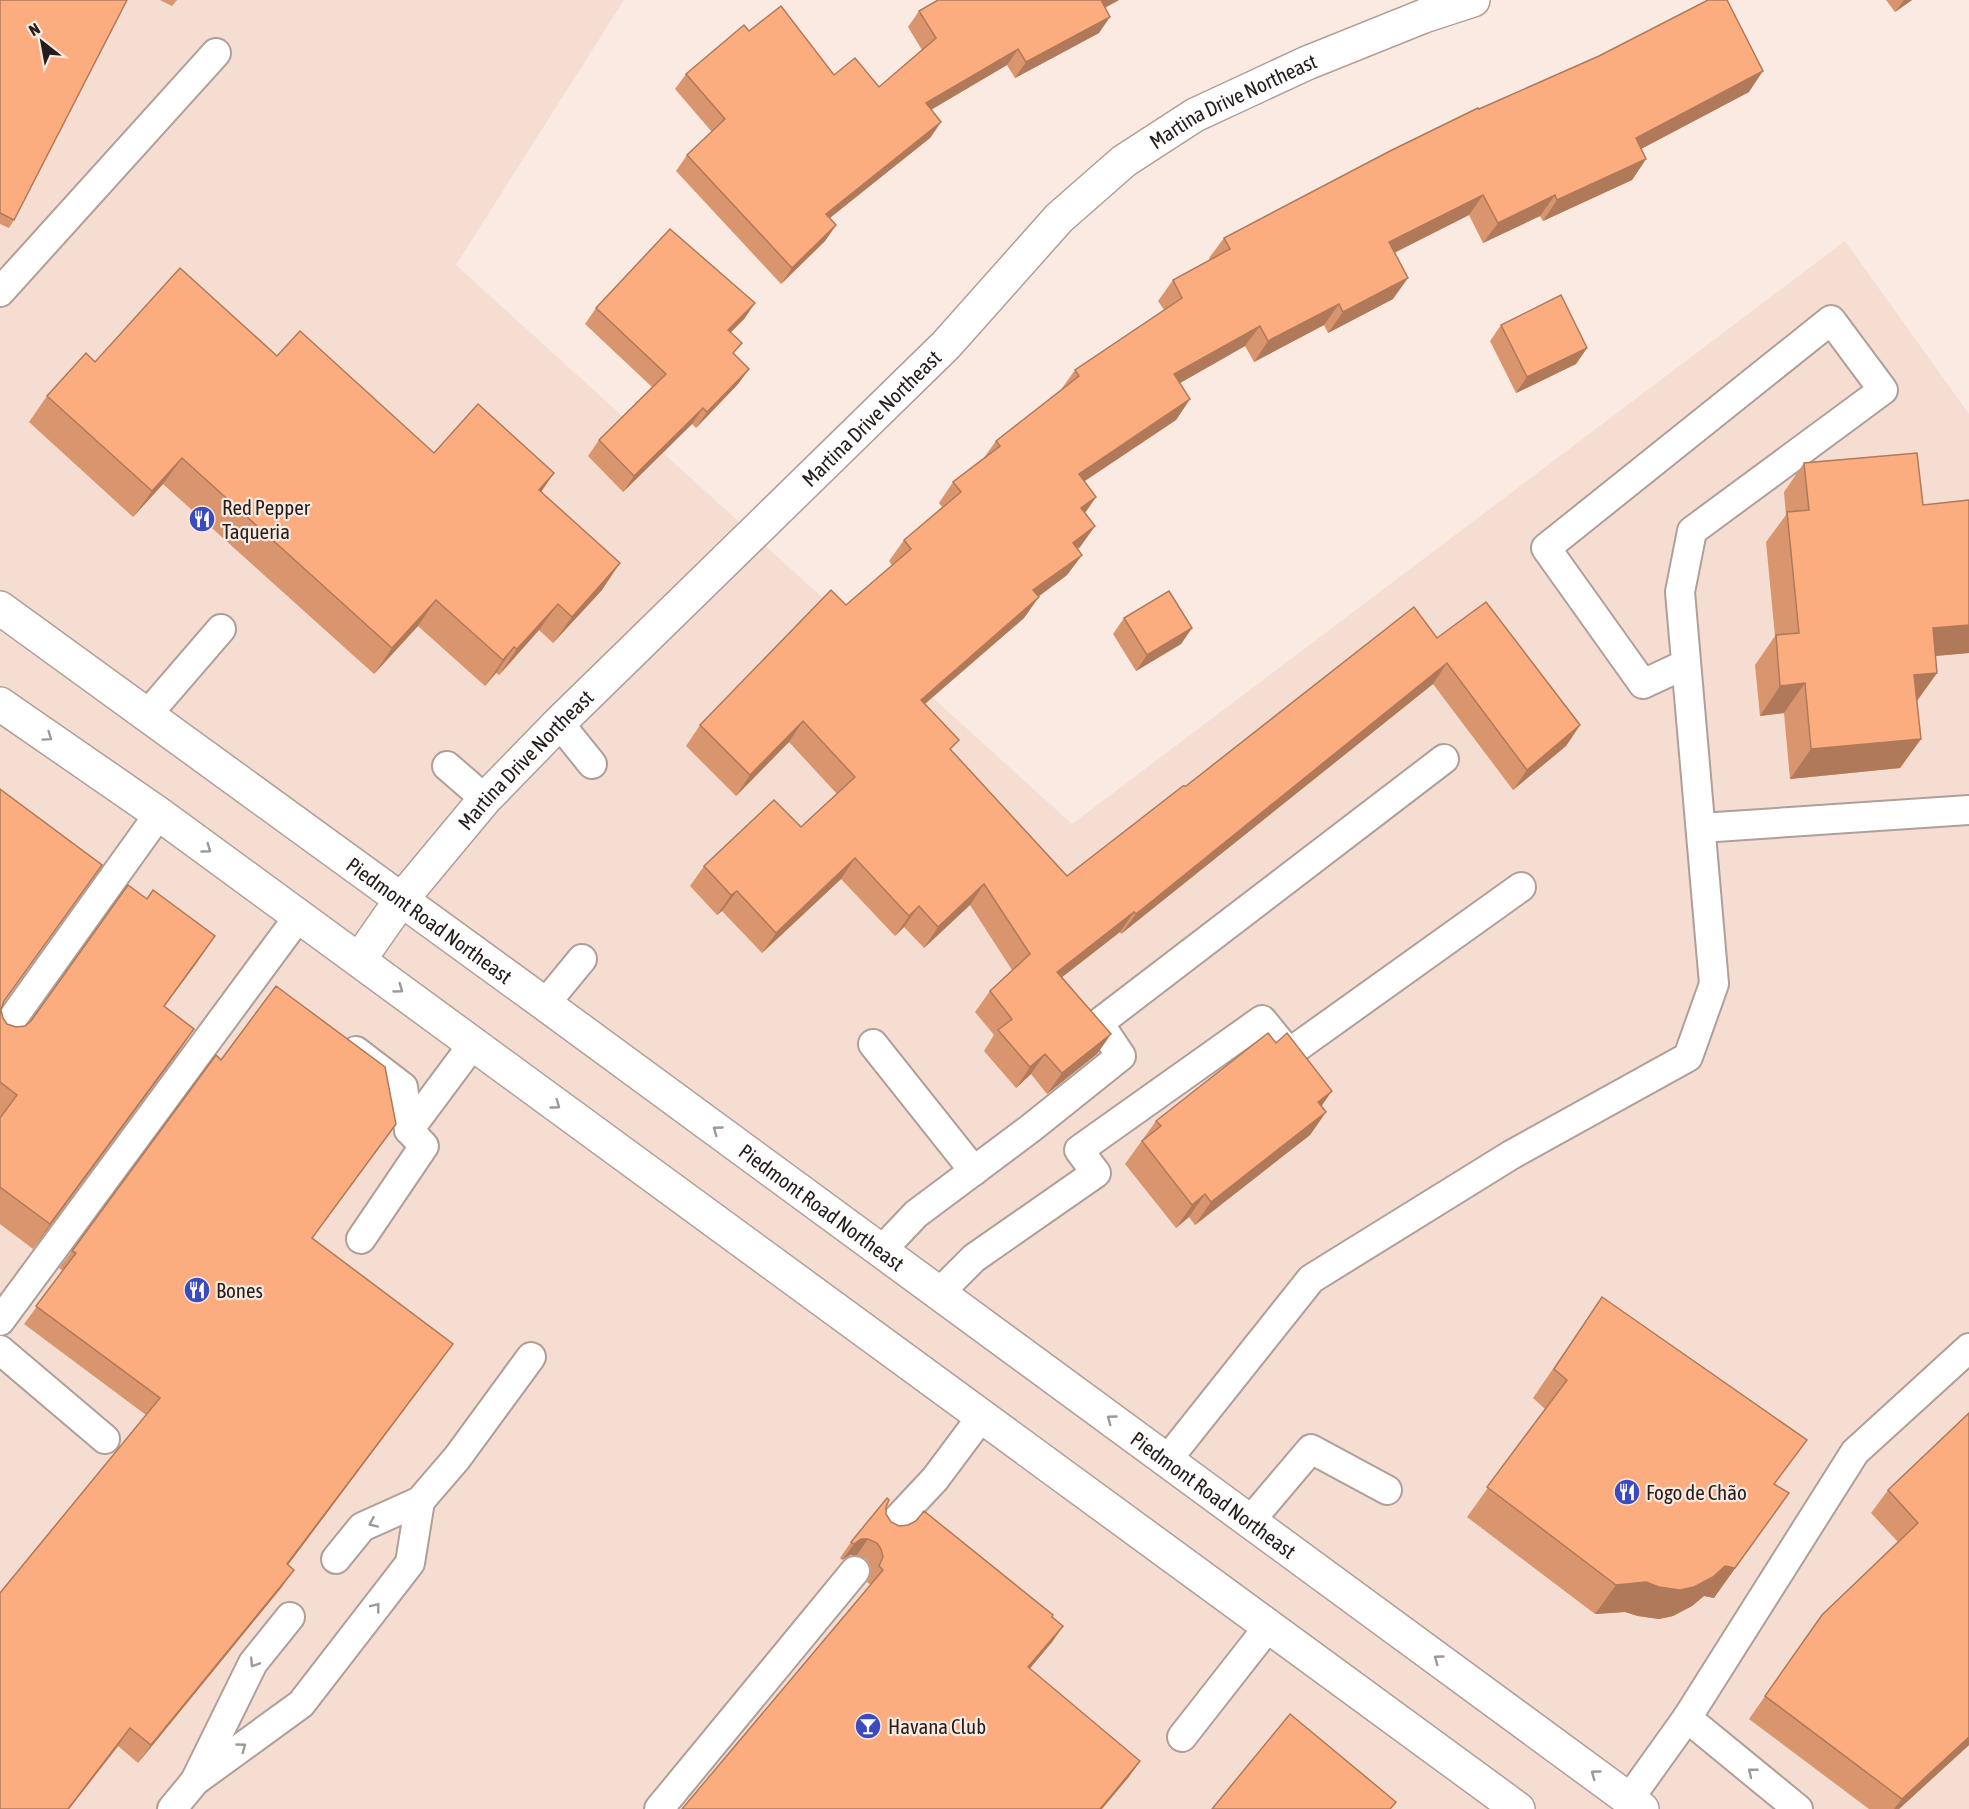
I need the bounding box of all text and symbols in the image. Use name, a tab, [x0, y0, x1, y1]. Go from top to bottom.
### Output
north arrow	[12, 12, 72, 72]
text: N	[26, 19, 43, 39]
street label: Martina Drive Northeast	[1145, 48, 1320, 153]
street label: Martina Drive Northeast	[797, 345, 946, 491]
place label: Red Pepper Taqueria	[222, 495, 311, 543]
restaurant icon: Red Pepper Taqueria	[187, 504, 217, 534]
street label: Martina Drive Northeast	[453, 685, 598, 834]
one-way arrow	[41, 730, 52, 741]
one-way arrow	[201, 842, 212, 853]
street label: Piedmont Road Northeast	[342, 852, 517, 988]
one-way arrow	[392, 982, 403, 993]
one-way arrow	[549, 1097, 560, 1108]
one-way arrow	[712, 1126, 723, 1137]
street label: Piedmont Road Northeast	[735, 1139, 909, 1276]
restaurant icon: Bones	[182, 1275, 212, 1305]
place label: Bones	[216, 1278, 263, 1302]
one-way arrow	[1107, 1416, 1118, 1427]
street label: Piedmont Road Northeast	[1126, 1426, 1301, 1563]
restaurant icon: Fogo de Chão	[1612, 1477, 1642, 1507]
place label: Fogo de Chão	[1646, 1480, 1747, 1504]
one-way arrow	[368, 1515, 379, 1527]
one-way arrow	[368, 1603, 379, 1614]
one-way arrow	[1433, 1655, 1444, 1666]
one-way arrow	[250, 1657, 261, 1668]
bar icon: Havana Club	[853, 1711, 883, 1741]
place label: Havana Club	[888, 1714, 986, 1738]
one-way arrow	[236, 1743, 247, 1754]
one-way arrow	[1748, 1768, 1759, 1779]
one-way arrow	[1590, 1771, 1601, 1782]

